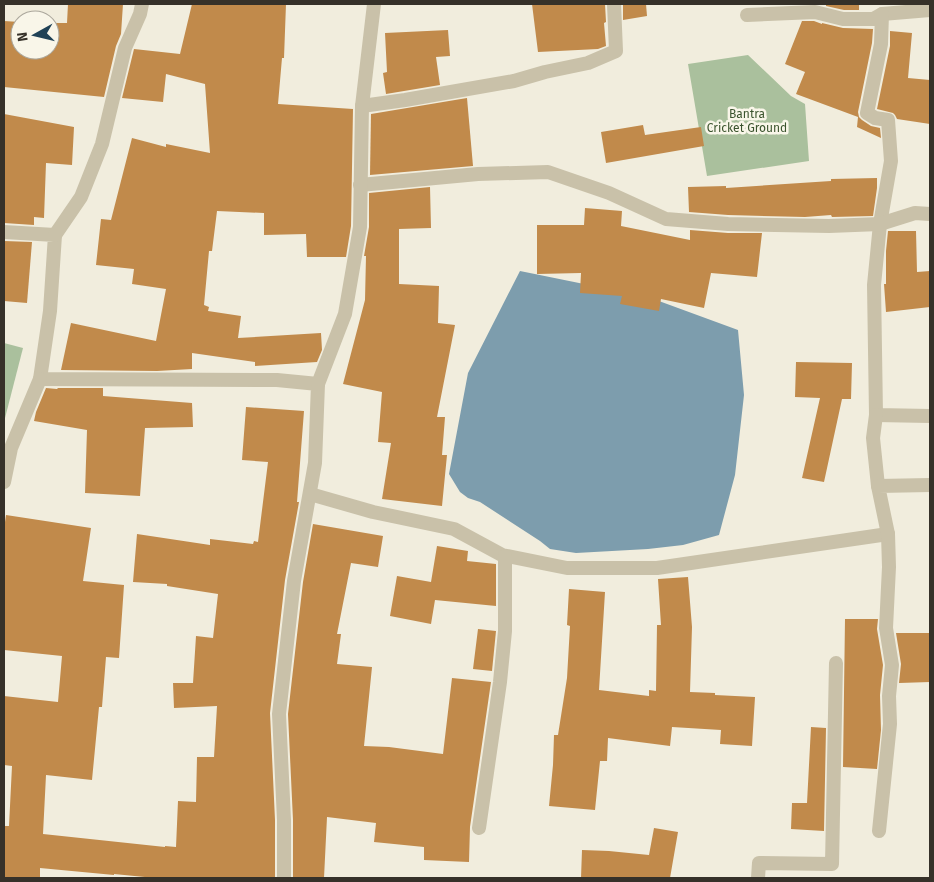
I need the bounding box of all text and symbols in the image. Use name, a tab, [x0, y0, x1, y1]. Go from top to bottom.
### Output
north arrow	[10, 10, 60, 60]
text: N	[14, 31, 32, 43]
park label: Bantra Cricket Ground	[707, 107, 787, 135]

